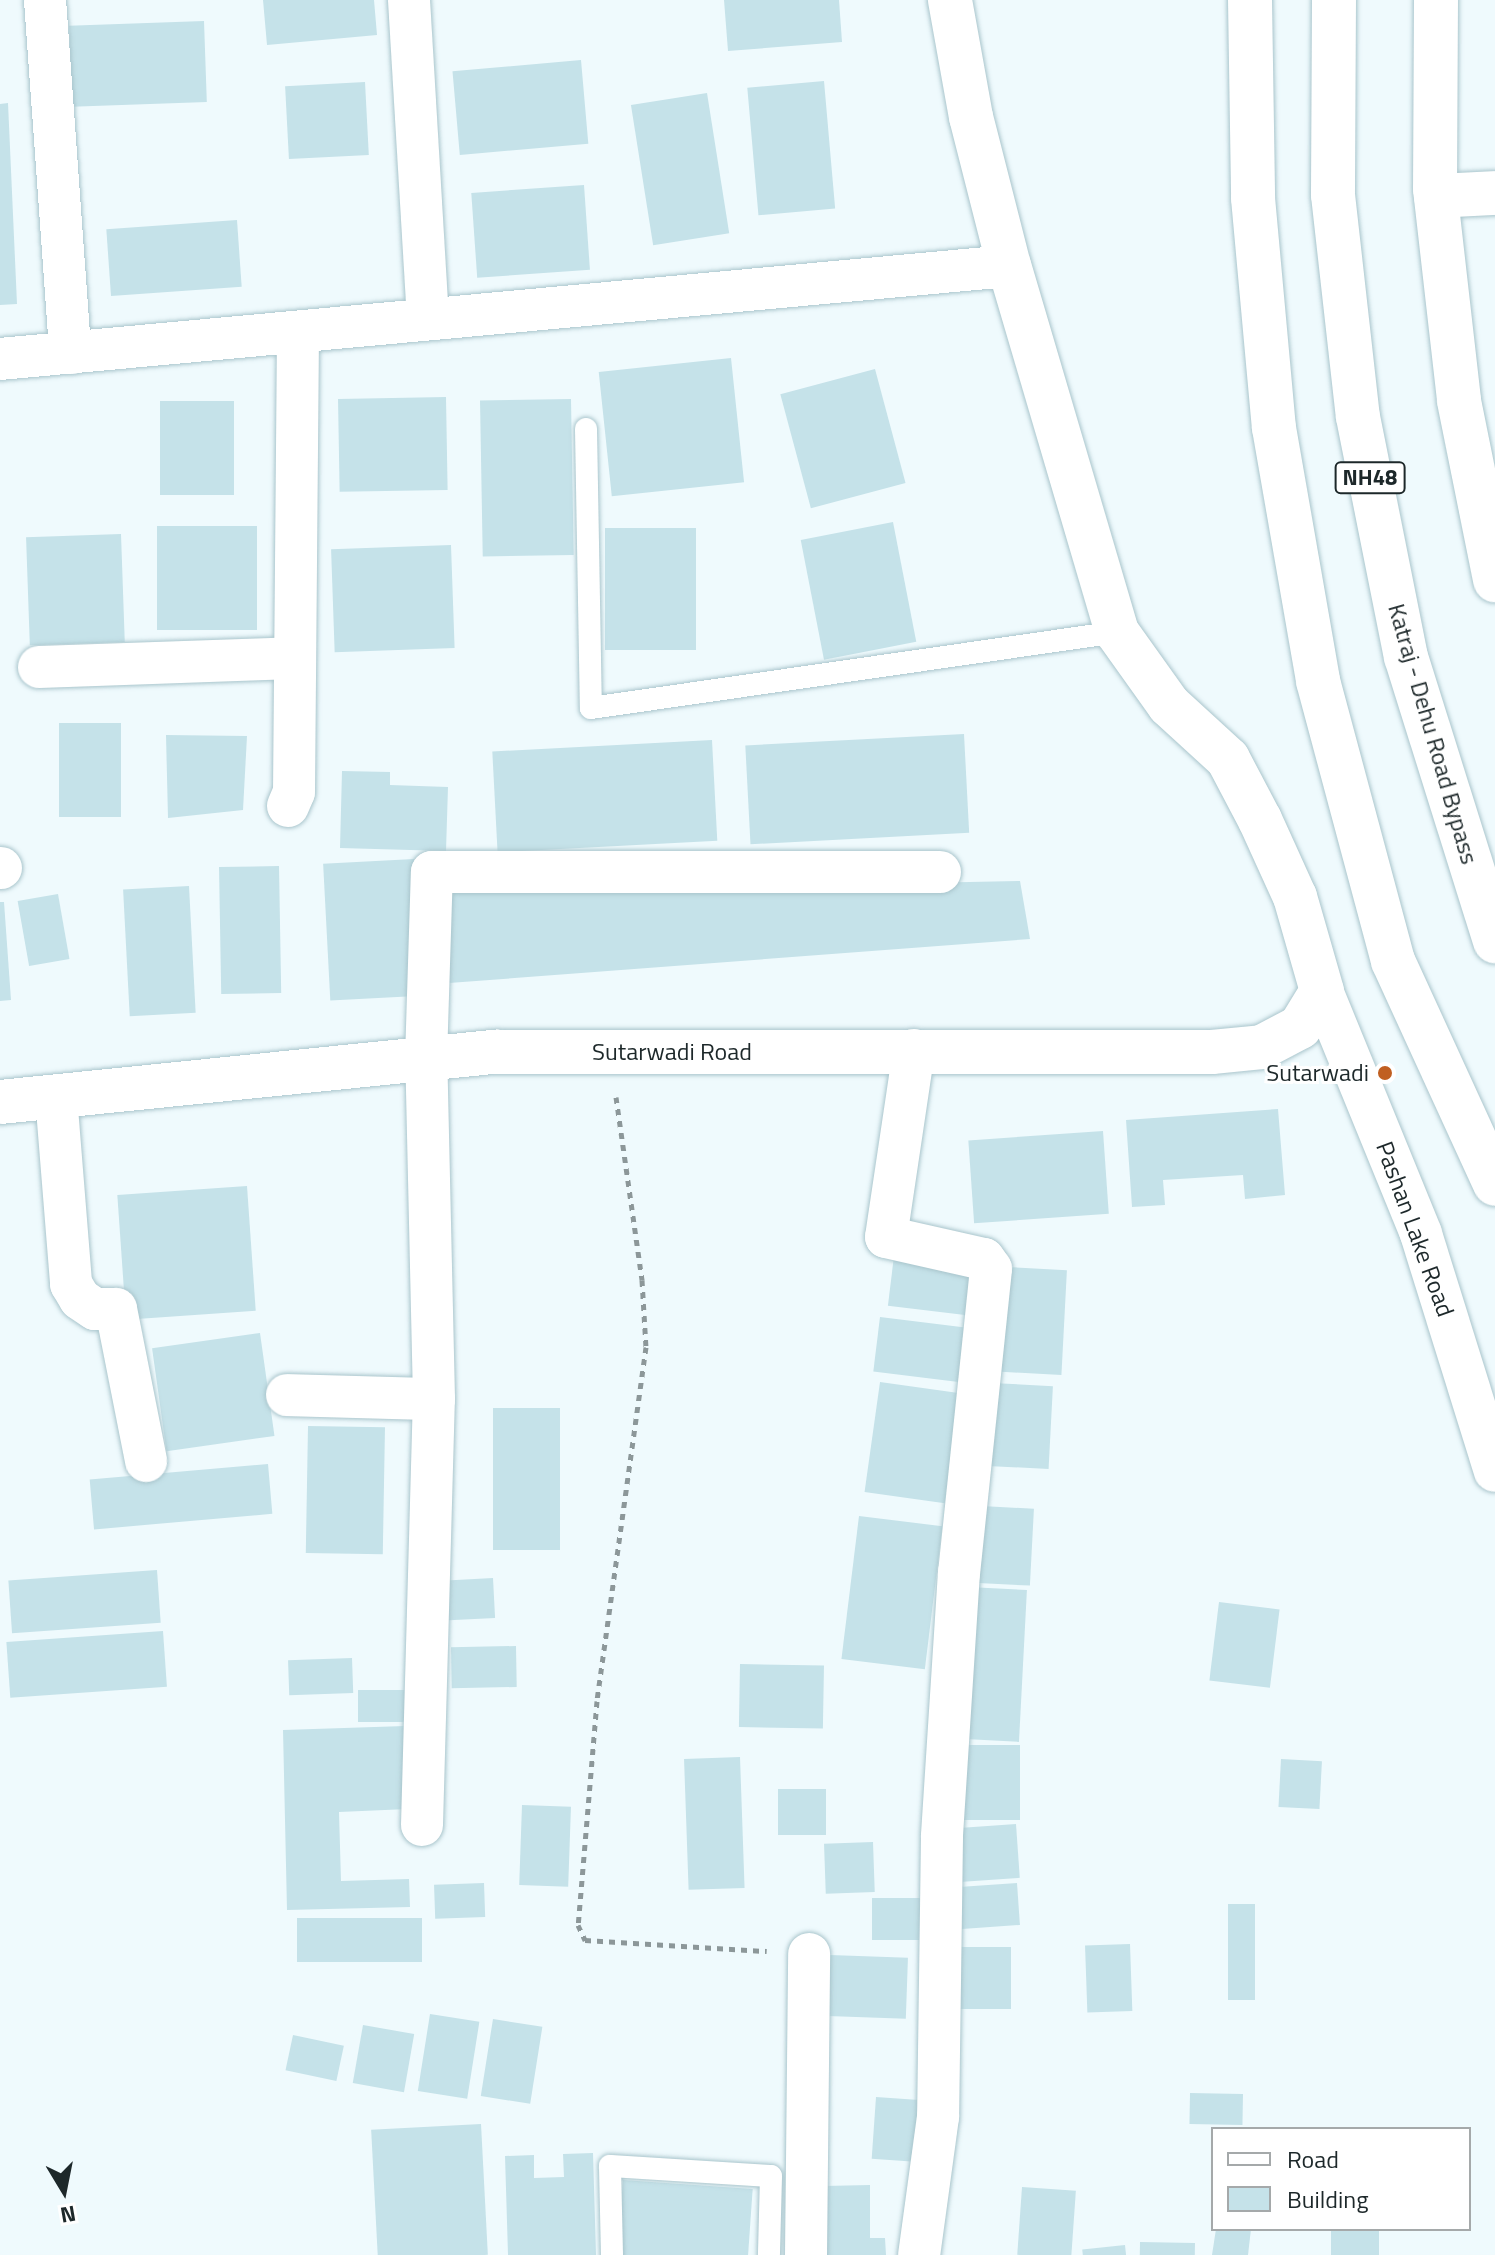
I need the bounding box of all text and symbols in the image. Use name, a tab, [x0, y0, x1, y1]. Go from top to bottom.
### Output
road number: NH48	[1334, 460, 1406, 496]
street label: Katraj - Dehu Road Bypass	[1382, 600, 1484, 868]
street label: Sutarwadi Road	[592, 1038, 752, 1066]
place label: Sutarwadi	[1266, 1059, 1369, 1087]
marker: Sutarwadi	[1376, 1064, 1394, 1082]
street label: Pashan Lake Road	[1370, 1137, 1460, 1321]
legend	[1211, 2127, 1471, 2231]
text: Road	[1287, 2141, 1339, 2177]
north arrow	[24, 2151, 104, 2231]
text: Building	[1287, 2181, 1369, 2217]
text: N	[58, 2197, 79, 2233]

